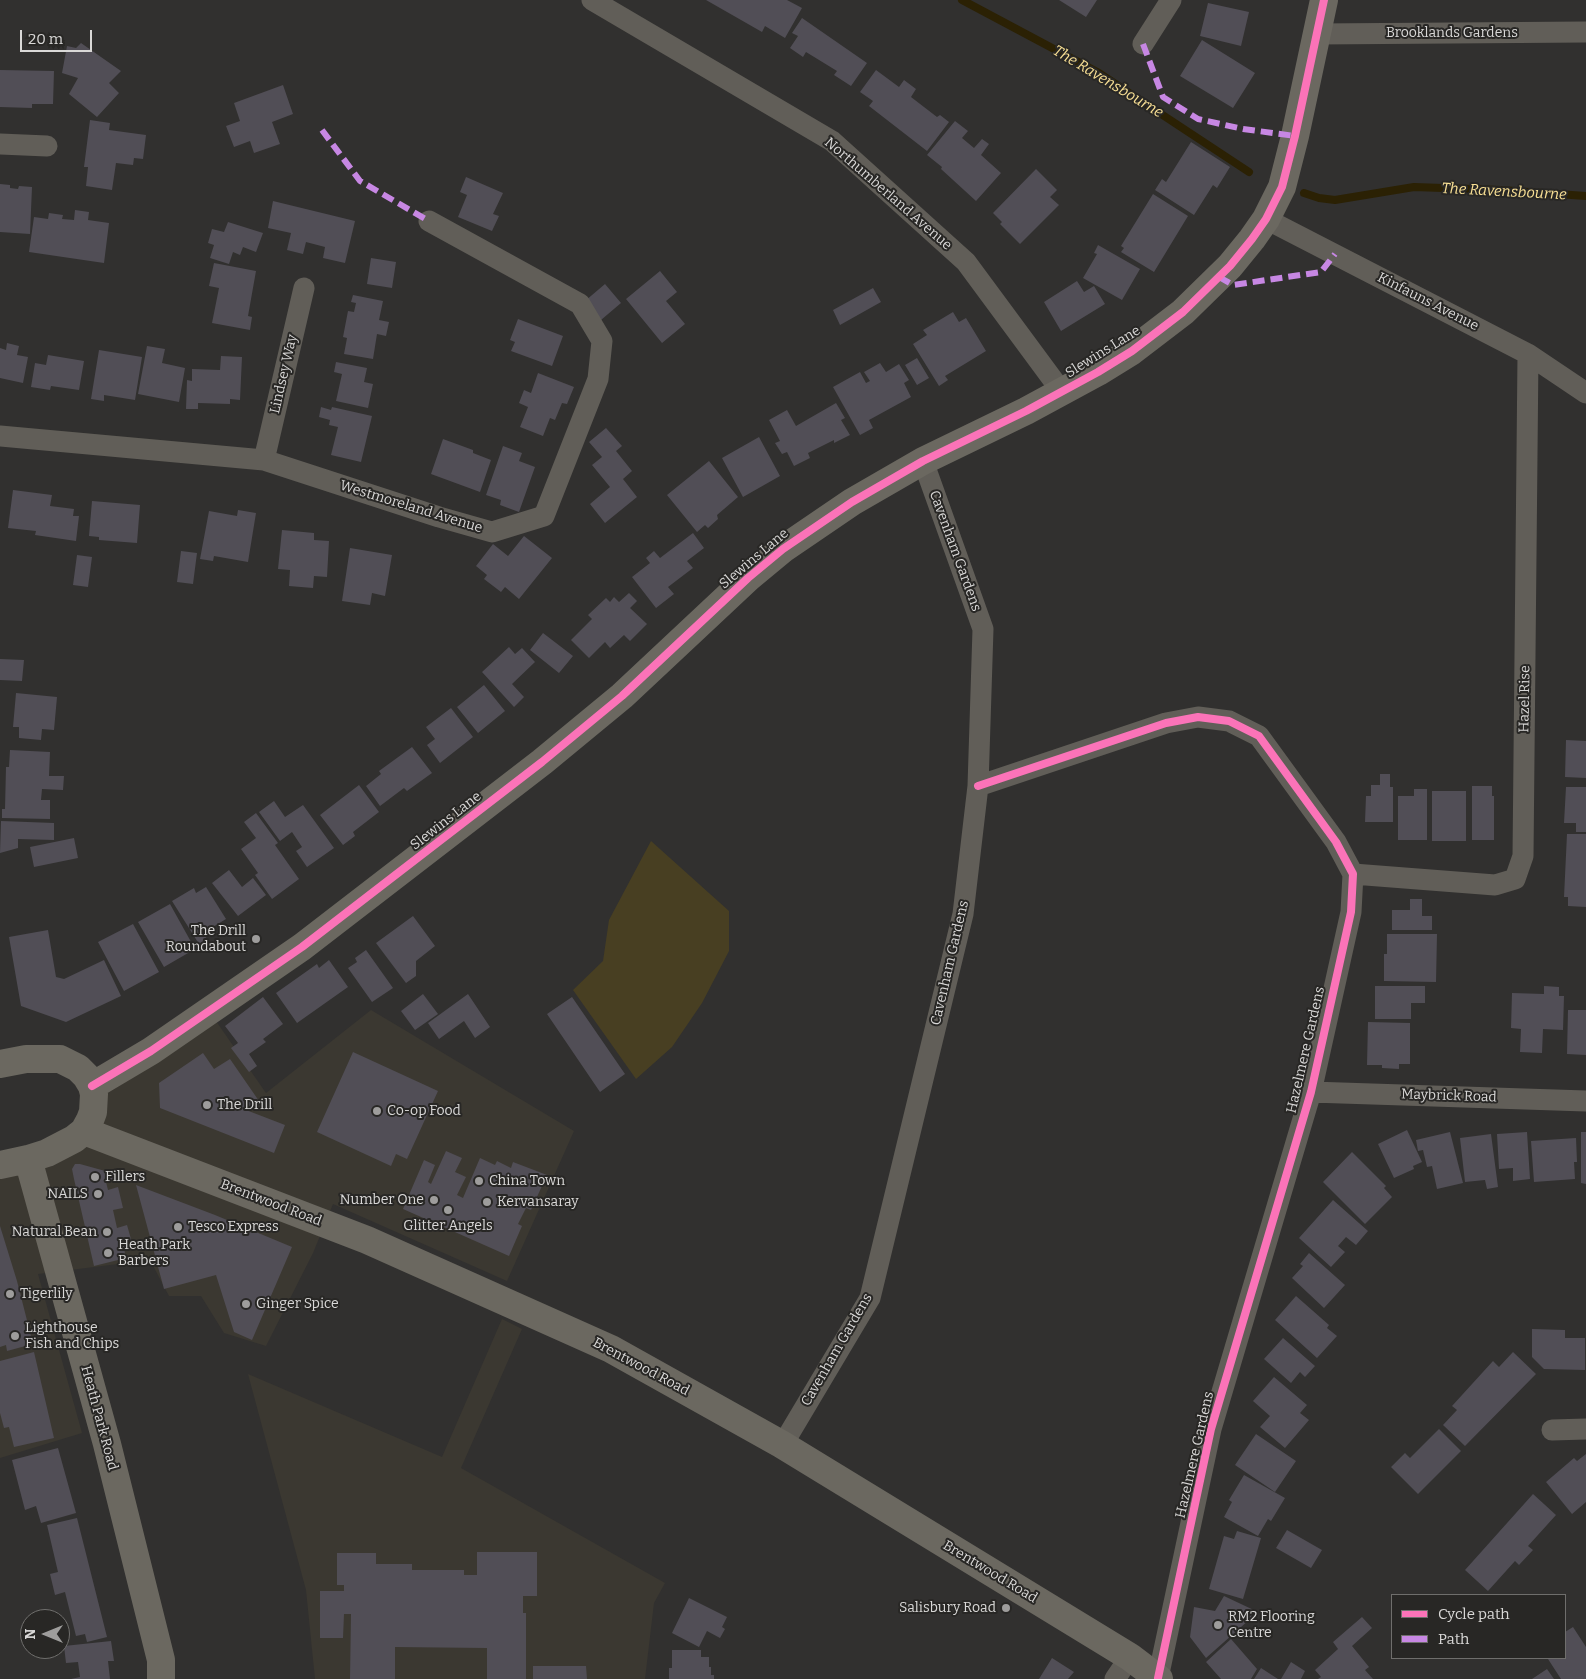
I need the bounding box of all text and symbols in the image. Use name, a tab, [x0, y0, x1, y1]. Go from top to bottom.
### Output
scale bar	[22, 20, 95, 52]
street label: Brooklands Gardens	[1386, 25, 1518, 41]
text: 20 m	[28, 30, 63, 48]
water label: The Ravensbourne	[1050, 42, 1166, 122]
street label: Northumberland Avenue	[821, 134, 955, 254]
water label: The Ravensbourne	[1441, 180, 1567, 204]
street label: Kinfauns Avenue	[1375, 269, 1481, 335]
street label: Slewins Lane	[1062, 322, 1144, 382]
street label: Lindsey Way	[267, 333, 301, 415]
street label: Westmoreland Avenue	[338, 477, 484, 537]
street label: Cavenham Gardens	[925, 488, 985, 614]
street label: Slewins Lane	[716, 525, 792, 593]
street label: Hazel Rise	[1516, 665, 1534, 733]
street label: Slewins Lane	[407, 788, 485, 854]
street label: Cavenham Gardens	[927, 899, 973, 1027]
place label: The Drill Roundabout	[166, 923, 246, 956]
marker: The Drill Roundabout	[250, 933, 262, 945]
street label: Hazelmere Gardens	[1283, 985, 1329, 1115]
street label: Maybrick Road	[1401, 1086, 1497, 1106]
place label: The Drill	[217, 1097, 272, 1113]
marker: The Drill	[201, 1099, 213, 1111]
place label: Co-op Food	[387, 1103, 461, 1119]
marker: Co-op Food	[371, 1105, 383, 1117]
place label: Fillers	[105, 1169, 145, 1185]
marker: Fillers	[89, 1171, 101, 1183]
place label: China Town	[489, 1173, 565, 1189]
marker: China Town	[473, 1175, 485, 1187]
street label: Brentwood Road	[218, 1176, 324, 1230]
place label: NAILS	[47, 1186, 88, 1202]
marker: NAILS	[92, 1188, 104, 1200]
place label: Number One	[339, 1192, 424, 1208]
marker: Number One	[428, 1194, 440, 1206]
place label: Kervansaray	[497, 1194, 579, 1210]
marker: Kervansaray	[481, 1196, 493, 1208]
marker: Glitter Angels	[442, 1204, 454, 1216]
place label: Glitter Angels	[403, 1218, 493, 1234]
place label: Tesco Express	[188, 1219, 279, 1235]
marker: Tesco Express	[172, 1221, 184, 1233]
place label: Natural Bean	[11, 1224, 97, 1240]
marker: Natural Bean	[101, 1226, 113, 1238]
place label: Heath Park Barbers	[118, 1237, 190, 1270]
marker: Heath Park Barbers	[102, 1247, 114, 1259]
place label: Tigerlily	[20, 1286, 73, 1302]
marker: Tigerlily	[4, 1288, 16, 1300]
street label: Cavenham Gardens	[798, 1291, 876, 1409]
place label: Ginger Spice	[256, 1296, 339, 1312]
marker: Ginger Spice	[240, 1298, 252, 1310]
place label: Lighthouse Fish and Chips	[25, 1320, 119, 1352]
marker: Lighthouse Fish and Chips	[9, 1330, 21, 1342]
street label: Brentwood Road	[590, 1334, 692, 1400]
street label: Heath Park Road	[77, 1364, 121, 1472]
street label: Hazelmere Gardens	[1172, 1390, 1218, 1520]
street label: Brentwood Road	[940, 1537, 1040, 1607]
legend	[1391, 1594, 1566, 1659]
place label: Salisbury Road	[899, 1600, 996, 1616]
marker: Salisbury Road	[1000, 1602, 1012, 1614]
text: Cycle path	[1438, 1605, 1510, 1623]
north arrow	[20, 1609, 70, 1659]
place label: RM2 Flooring Centre	[1228, 1609, 1315, 1641]
marker: RM2 Flooring Centre	[1212, 1619, 1224, 1631]
text: N	[22, 1629, 39, 1639]
text: Path	[1438, 1630, 1469, 1648]

